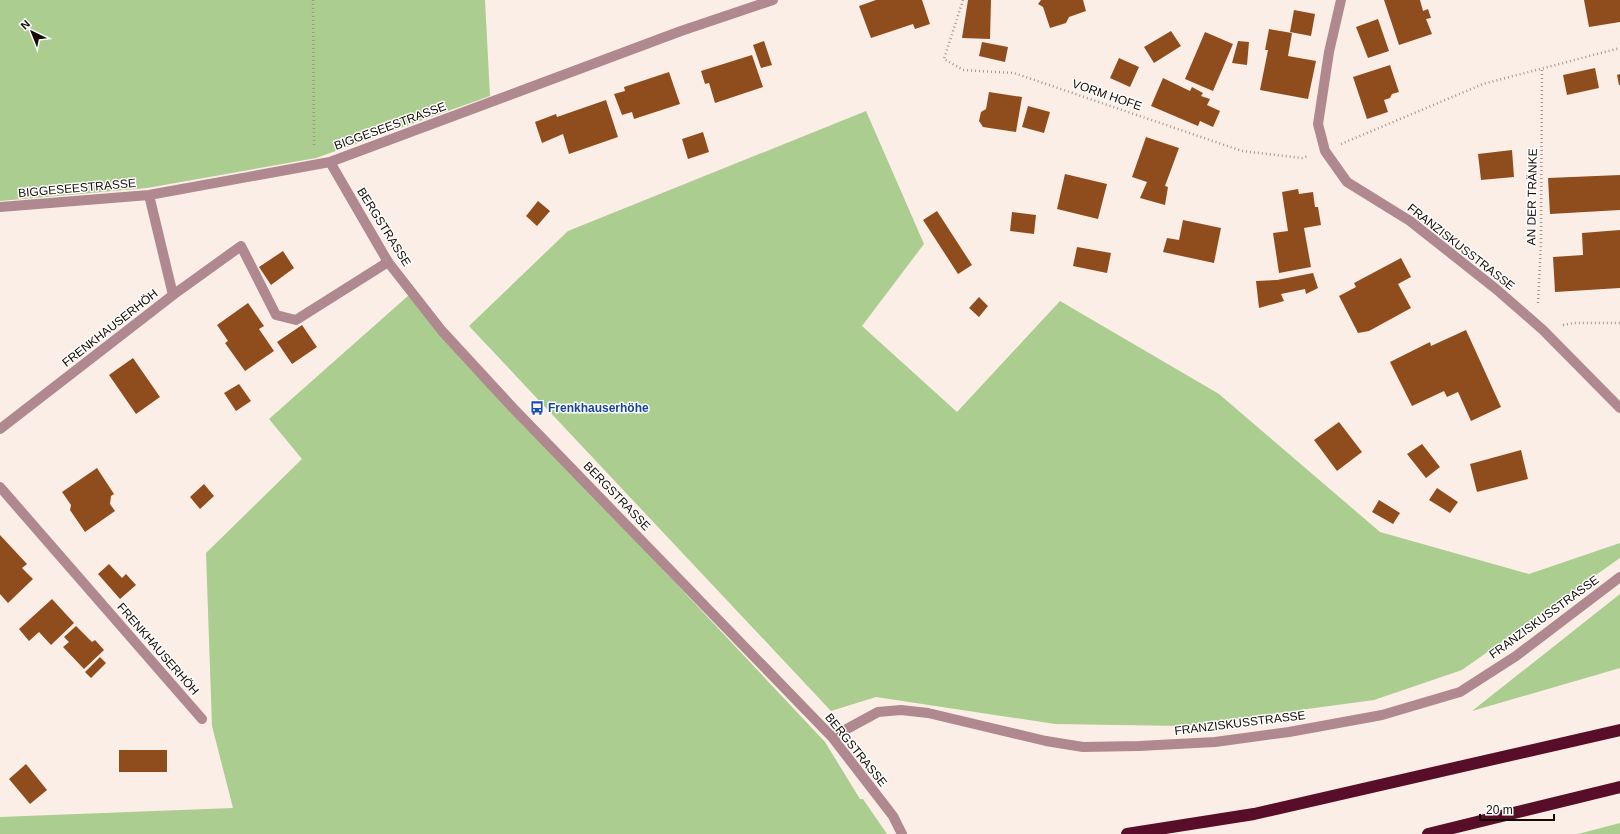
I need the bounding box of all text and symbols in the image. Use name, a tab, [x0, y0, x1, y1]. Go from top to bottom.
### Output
north arrow	[12, 12, 52, 52]
text: N	[18, 18, 32, 32]
street label: VORM HOFE	[1070, 77, 1144, 113]
street label: BIGGESEESTRASSE	[332, 99, 448, 153]
street label: AN DER TRÄNKE	[1524, 148, 1540, 246]
street label: BIGGESEESTRASSE	[18, 176, 136, 200]
street label: BERGSTRASSE	[354, 185, 414, 269]
street label: FRANZISKUSSTRASSE	[1405, 201, 1517, 293]
street label: FRENKHAUSERHÖH	[59, 286, 161, 370]
bus stop icon: Frenkhauserhöhe	[529, 400, 545, 416]
place label: Frenkhauserhöhe	[548, 401, 649, 415]
street label: BERGSTRASSE	[581, 459, 653, 533]
street label: FRANZISKUSSTRASSE	[1486, 573, 1602, 661]
street label: FRENKHAUSERHÖH	[114, 600, 202, 698]
street label: FRANZISKUSSTRASSE	[1174, 708, 1306, 738]
street label: BERGSTRASSE	[822, 711, 890, 789]
scale bar	[1480, 796, 1554, 822]
text: 20 m	[1486, 803, 1513, 817]

